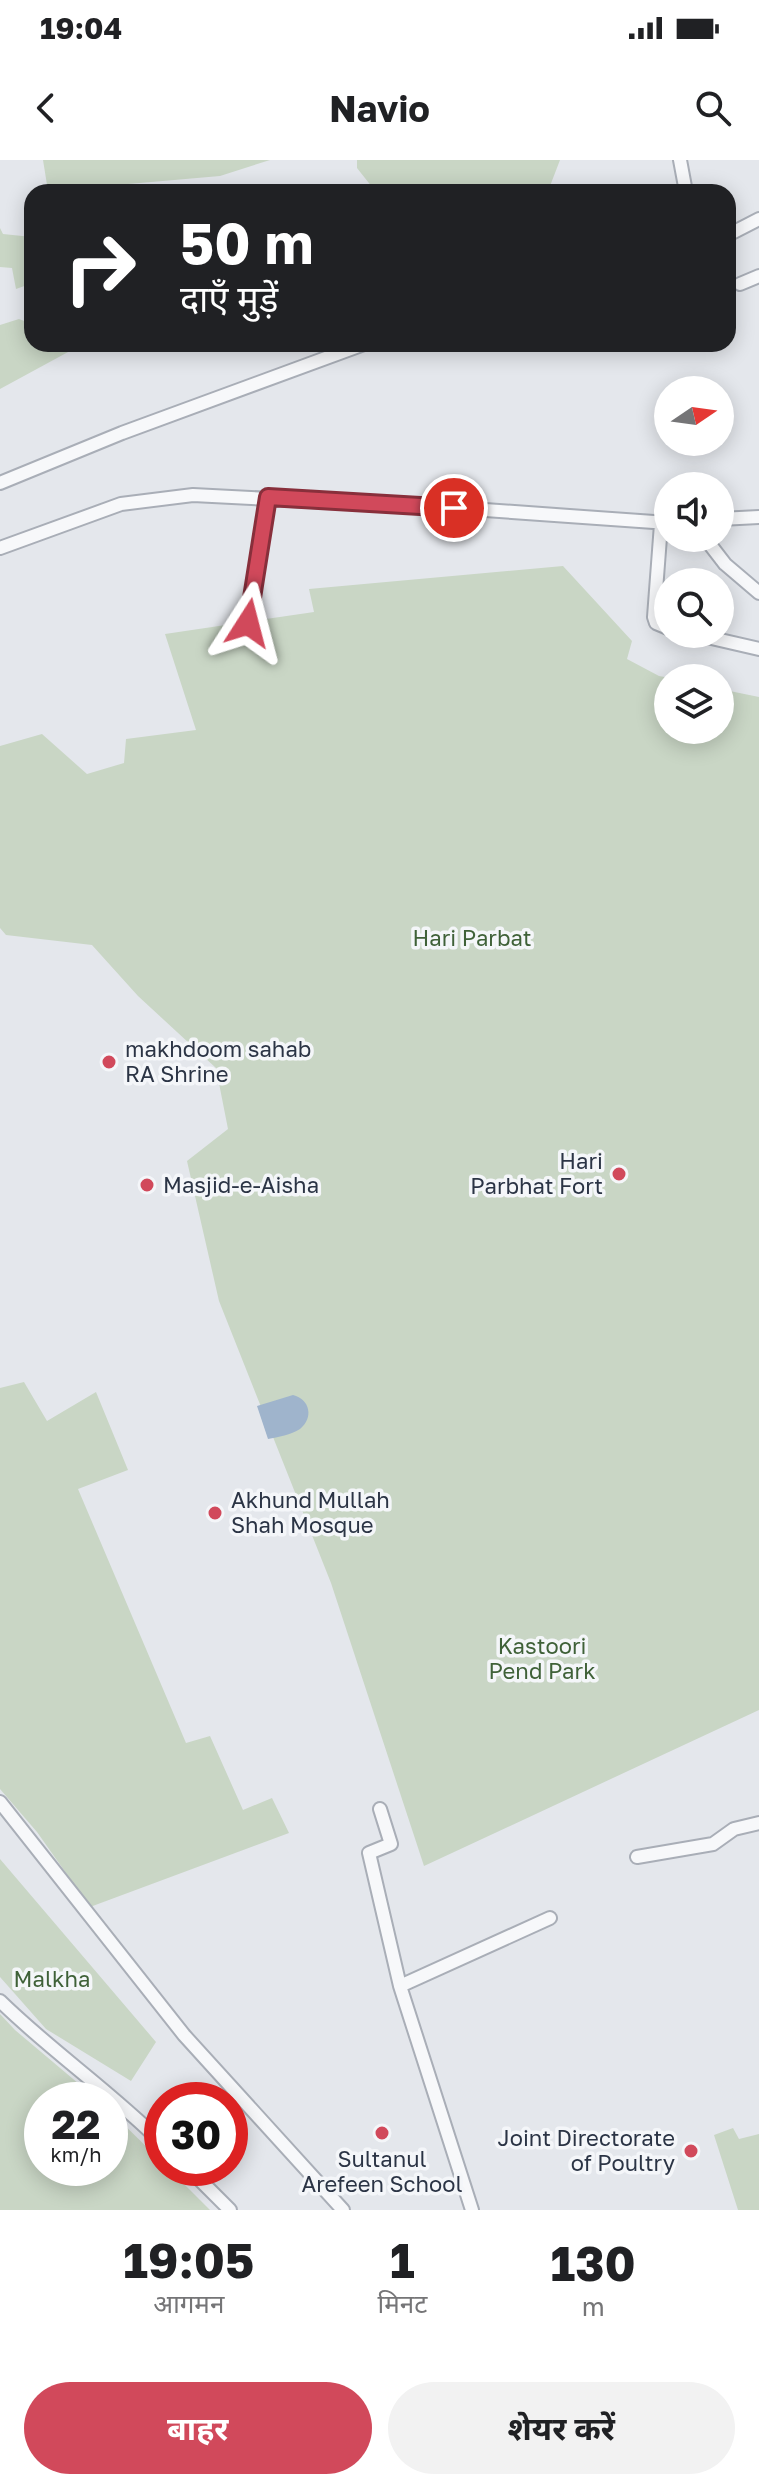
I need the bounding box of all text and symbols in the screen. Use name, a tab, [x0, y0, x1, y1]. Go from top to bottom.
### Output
text: 19:04	[40, 10, 122, 46]
icon: back	[24, 86, 68, 130]
icon: search	[691, 86, 735, 130]
text: Navio	[329, 87, 430, 130]
text: 50 m	[180, 209, 314, 276]
icon: right	[48, 216, 152, 320]
text: दाएँ मुड़ें	[180, 277, 278, 320]
north arrow	[654, 376, 734, 456]
map controls	[654, 376, 734, 744]
button: sound	[654, 472, 734, 552]
pin	[420, 474, 488, 542]
icon: arrive	[432, 486, 476, 530]
button: search	[654, 568, 734, 648]
position arrow	[206, 581, 290, 665]
button: layers	[654, 664, 734, 744]
park label: Hari Parbat	[413, 924, 531, 951]
place label: makhdoom sahab RA Shrine	[125, 1035, 311, 1087]
marker: makhdoom sahab RA Shrine	[100, 1053, 118, 1071]
place label: Hari Parbhat Fort	[470, 1147, 603, 1199]
marker: Hari Parbhat Fort	[610, 1165, 628, 1183]
place label: Masjid-e-Aisha	[163, 1171, 319, 1198]
marker: Masjid-e-Aisha	[138, 1176, 156, 1194]
place label: Akhund Mullah Shah Mosque	[231, 1486, 390, 1538]
marker: Akhund Mullah Shah Mosque	[206, 1504, 224, 1522]
park label: Kastoori Pend Park	[488, 1632, 596, 1684]
park label: Malkha	[14, 1965, 90, 1992]
speed limit sign: 30	[144, 2082, 248, 2186]
text: 22	[52, 2100, 100, 2148]
marker: Sultanul Arefeen School	[373, 2124, 391, 2142]
place label: Joint Directorate of Poultry	[498, 2124, 675, 2176]
text: km/h	[51, 2142, 101, 2166]
marker: Joint Directorate of Poultry	[682, 2142, 700, 2160]
place label: Sultanul Arefeen School	[301, 2145, 463, 2197]
text: 19:05	[123, 2231, 254, 2289]
text: 1	[390, 2231, 415, 2289]
text: 130	[551, 2234, 636, 2292]
text: आगमन	[153, 2288, 224, 2319]
text: मिनट	[377, 2288, 427, 2319]
text: m	[582, 2291, 605, 2322]
button: बाहर	[24, 2382, 372, 2474]
button: शेयर करें	[388, 2382, 735, 2474]

